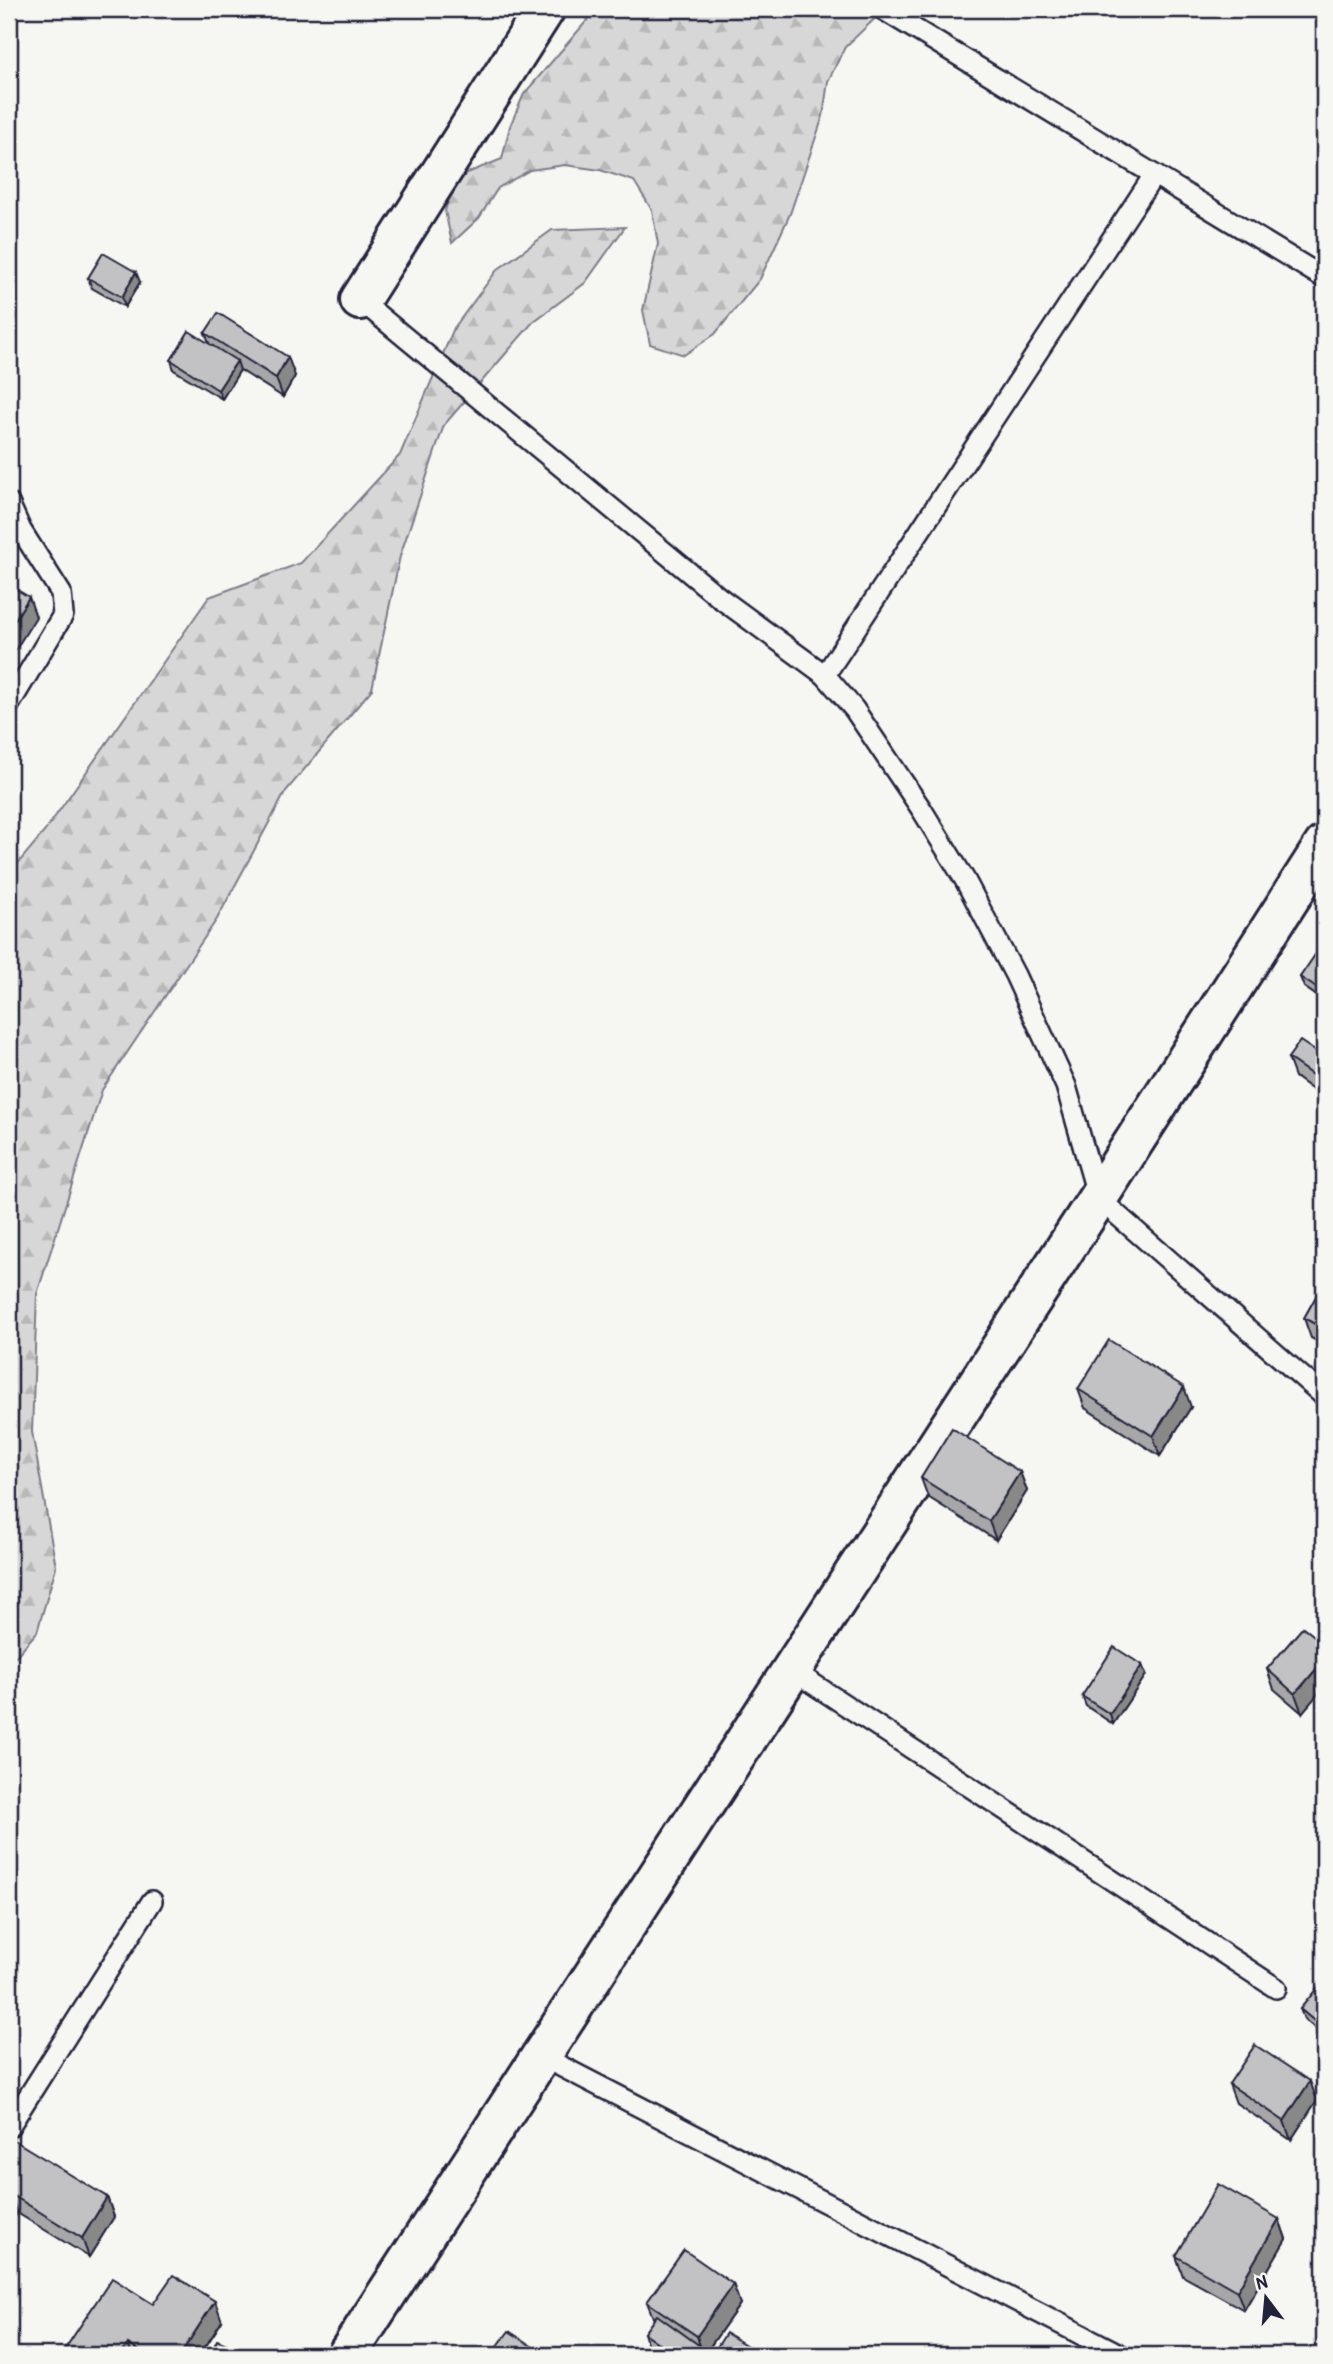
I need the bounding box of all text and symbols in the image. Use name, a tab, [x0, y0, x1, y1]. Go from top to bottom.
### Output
north arrow	[1232, 2262, 1302, 2332]
text: N	[1253, 2268, 1270, 2296]

